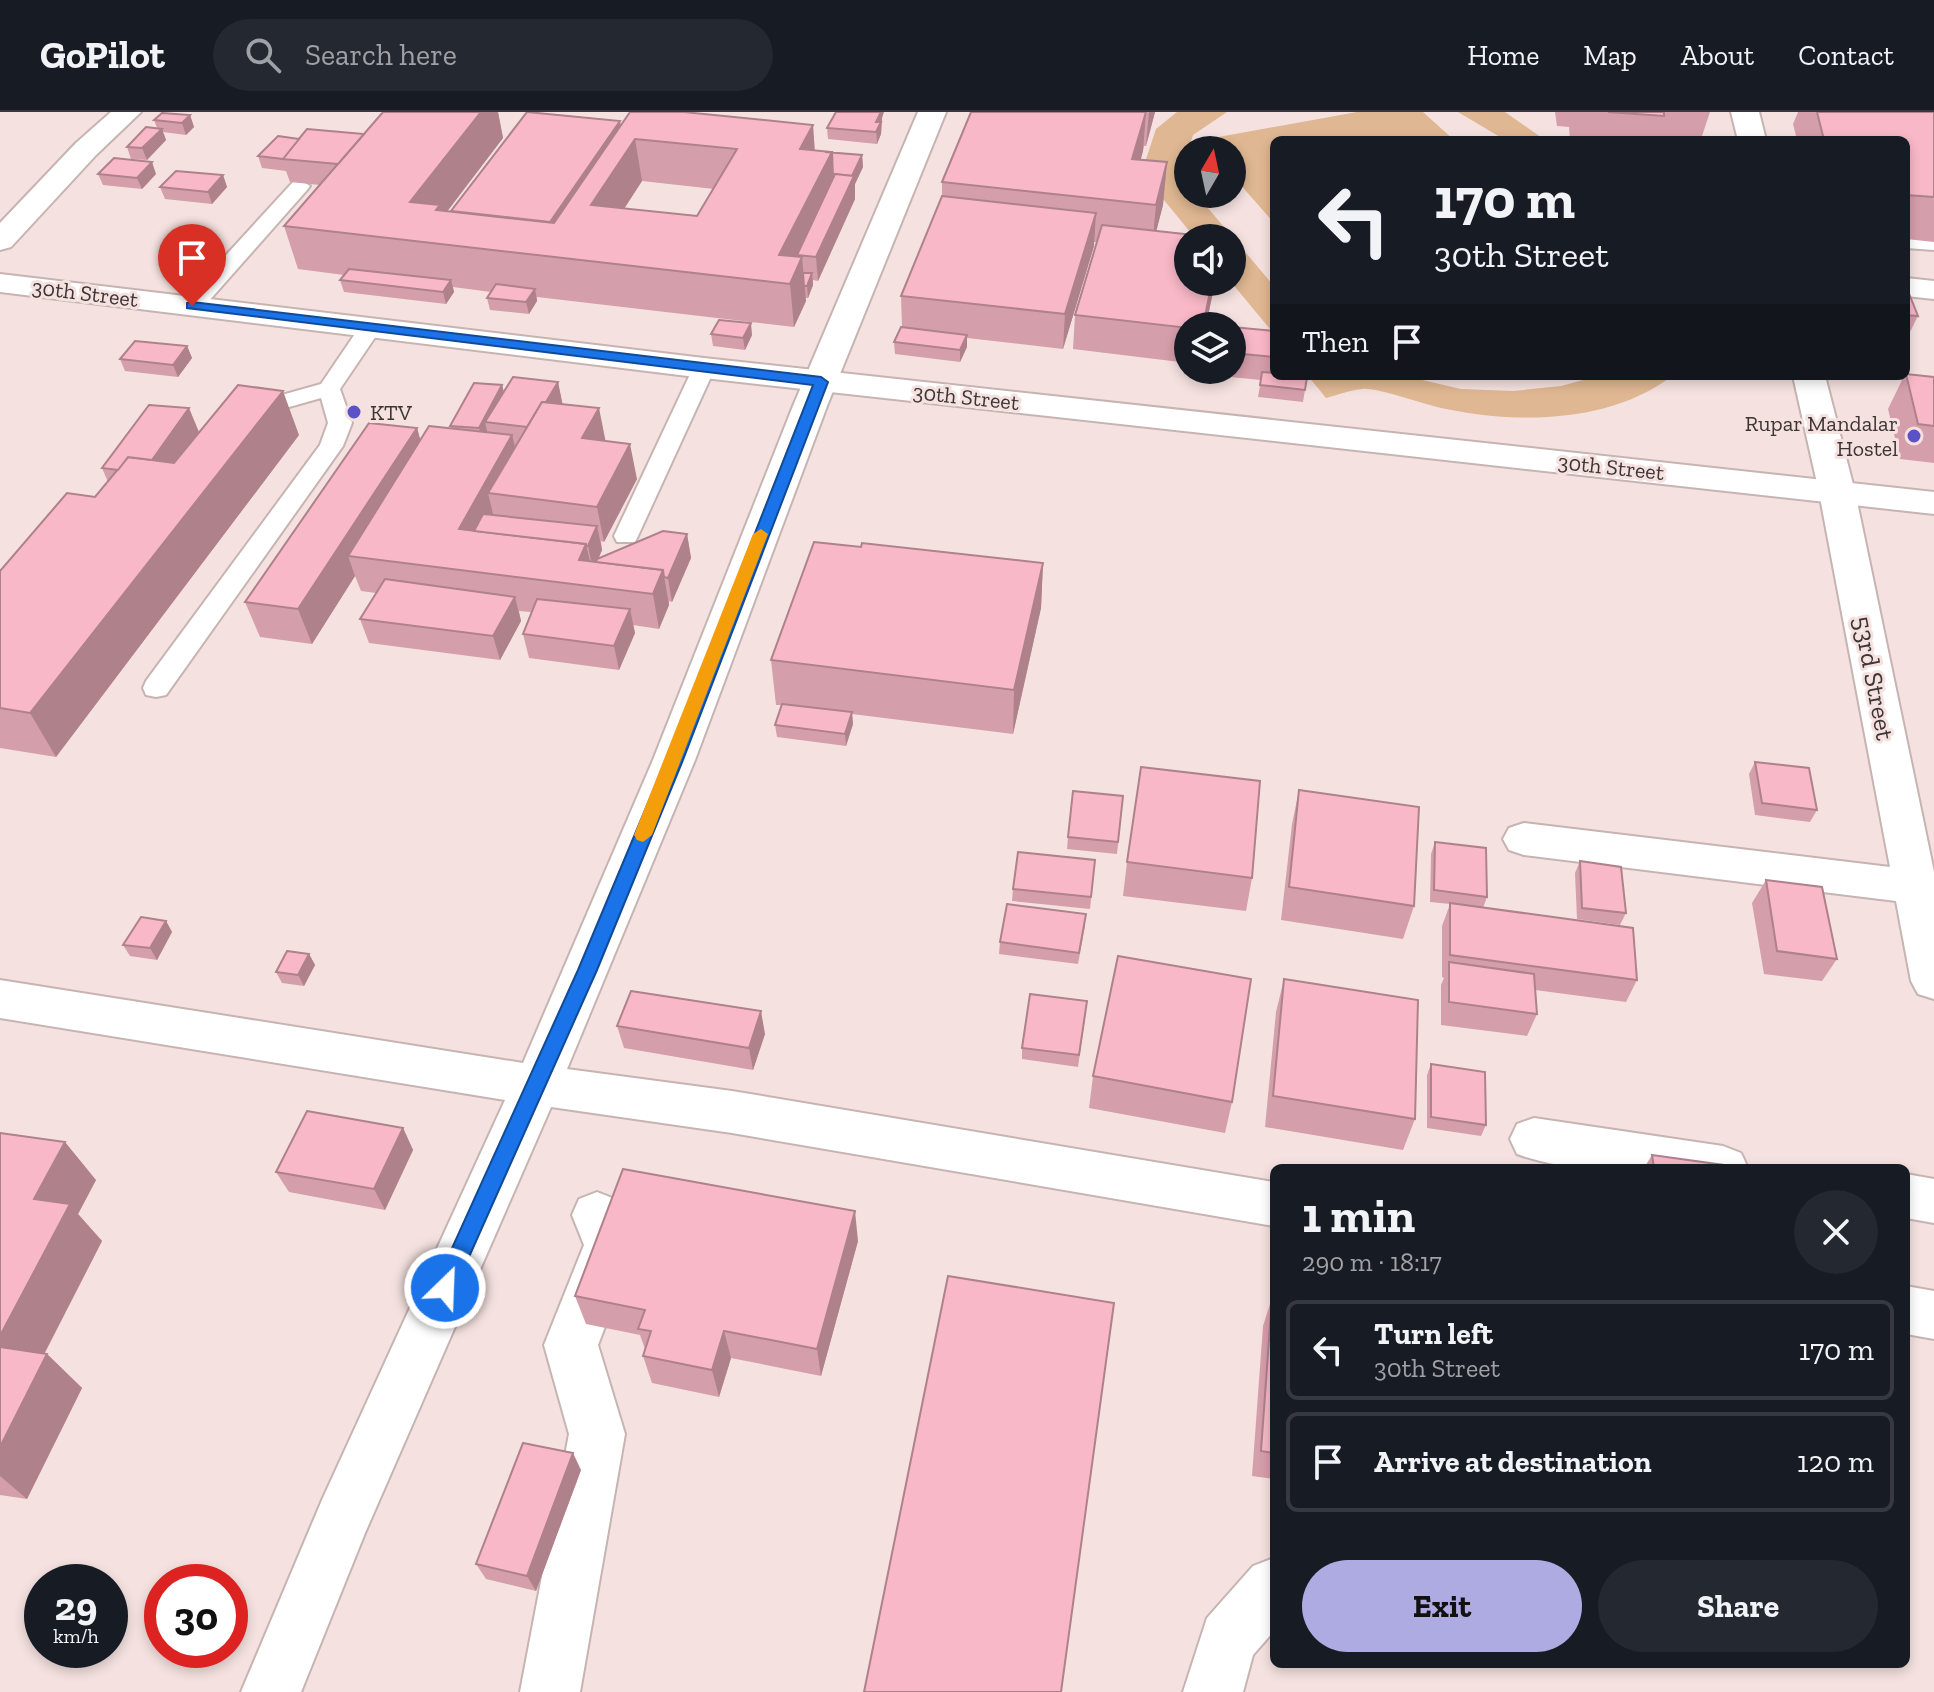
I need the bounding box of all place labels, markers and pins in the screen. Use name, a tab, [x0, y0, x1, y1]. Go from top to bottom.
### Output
pin	[158, 224, 226, 306]
place label: KTV	[370, 399, 413, 426]
marker: KTV	[345, 403, 363, 421]
place label: Rupar Mandalar Hostel	[1745, 410, 1898, 462]
marker: Rupar Mandalar Hostel	[1905, 427, 1923, 445]

